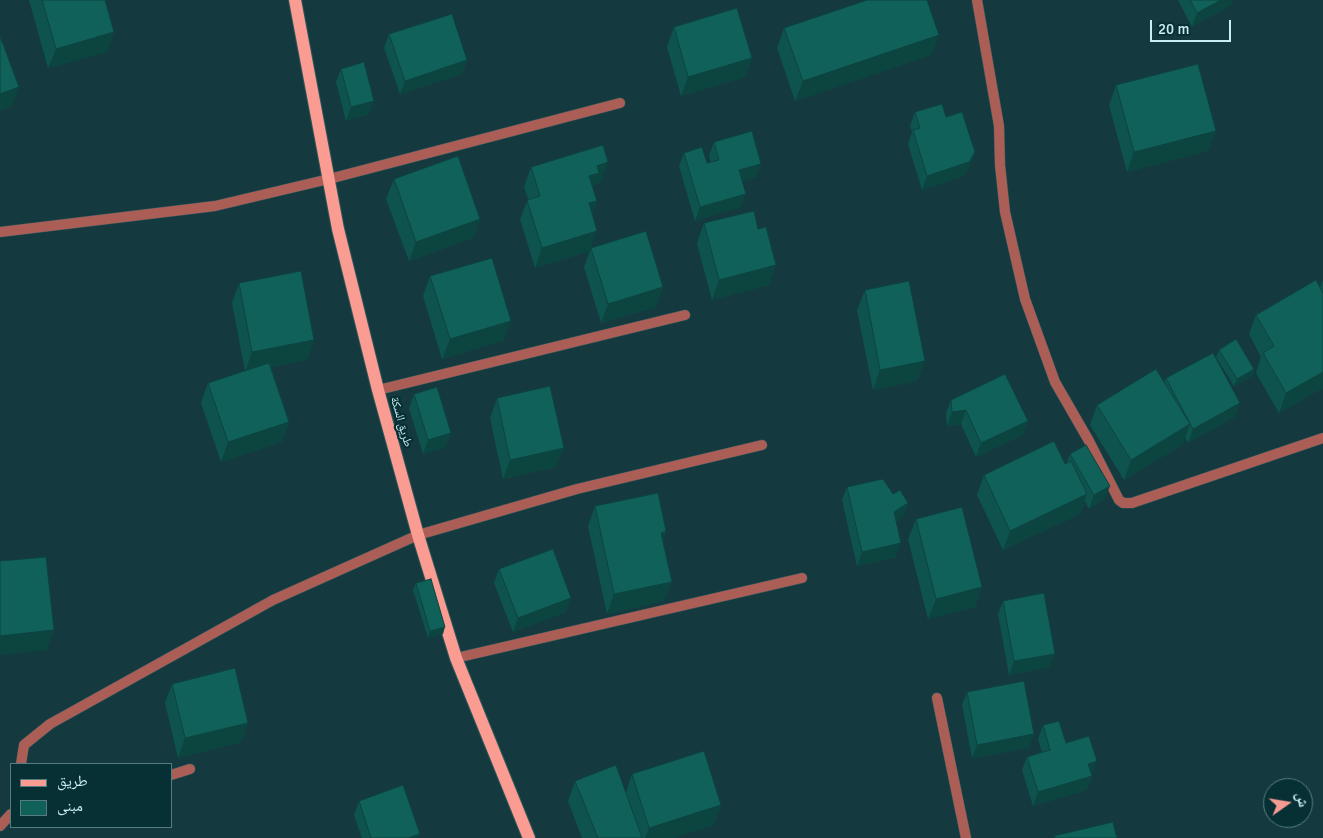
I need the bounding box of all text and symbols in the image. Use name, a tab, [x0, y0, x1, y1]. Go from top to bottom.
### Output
scale bar	[1153, 10, 1234, 42]
text: 20 m	[1158, 20, 1189, 38]
street label: طريق السكة	[387, 395, 415, 449]
legend	[10, 763, 172, 828]
text: طريق	[57, 772, 88, 790]
north arrow	[1263, 778, 1313, 828]
text: ش	[1292, 791, 1312, 809]
text: مبنى	[57, 797, 83, 815]

